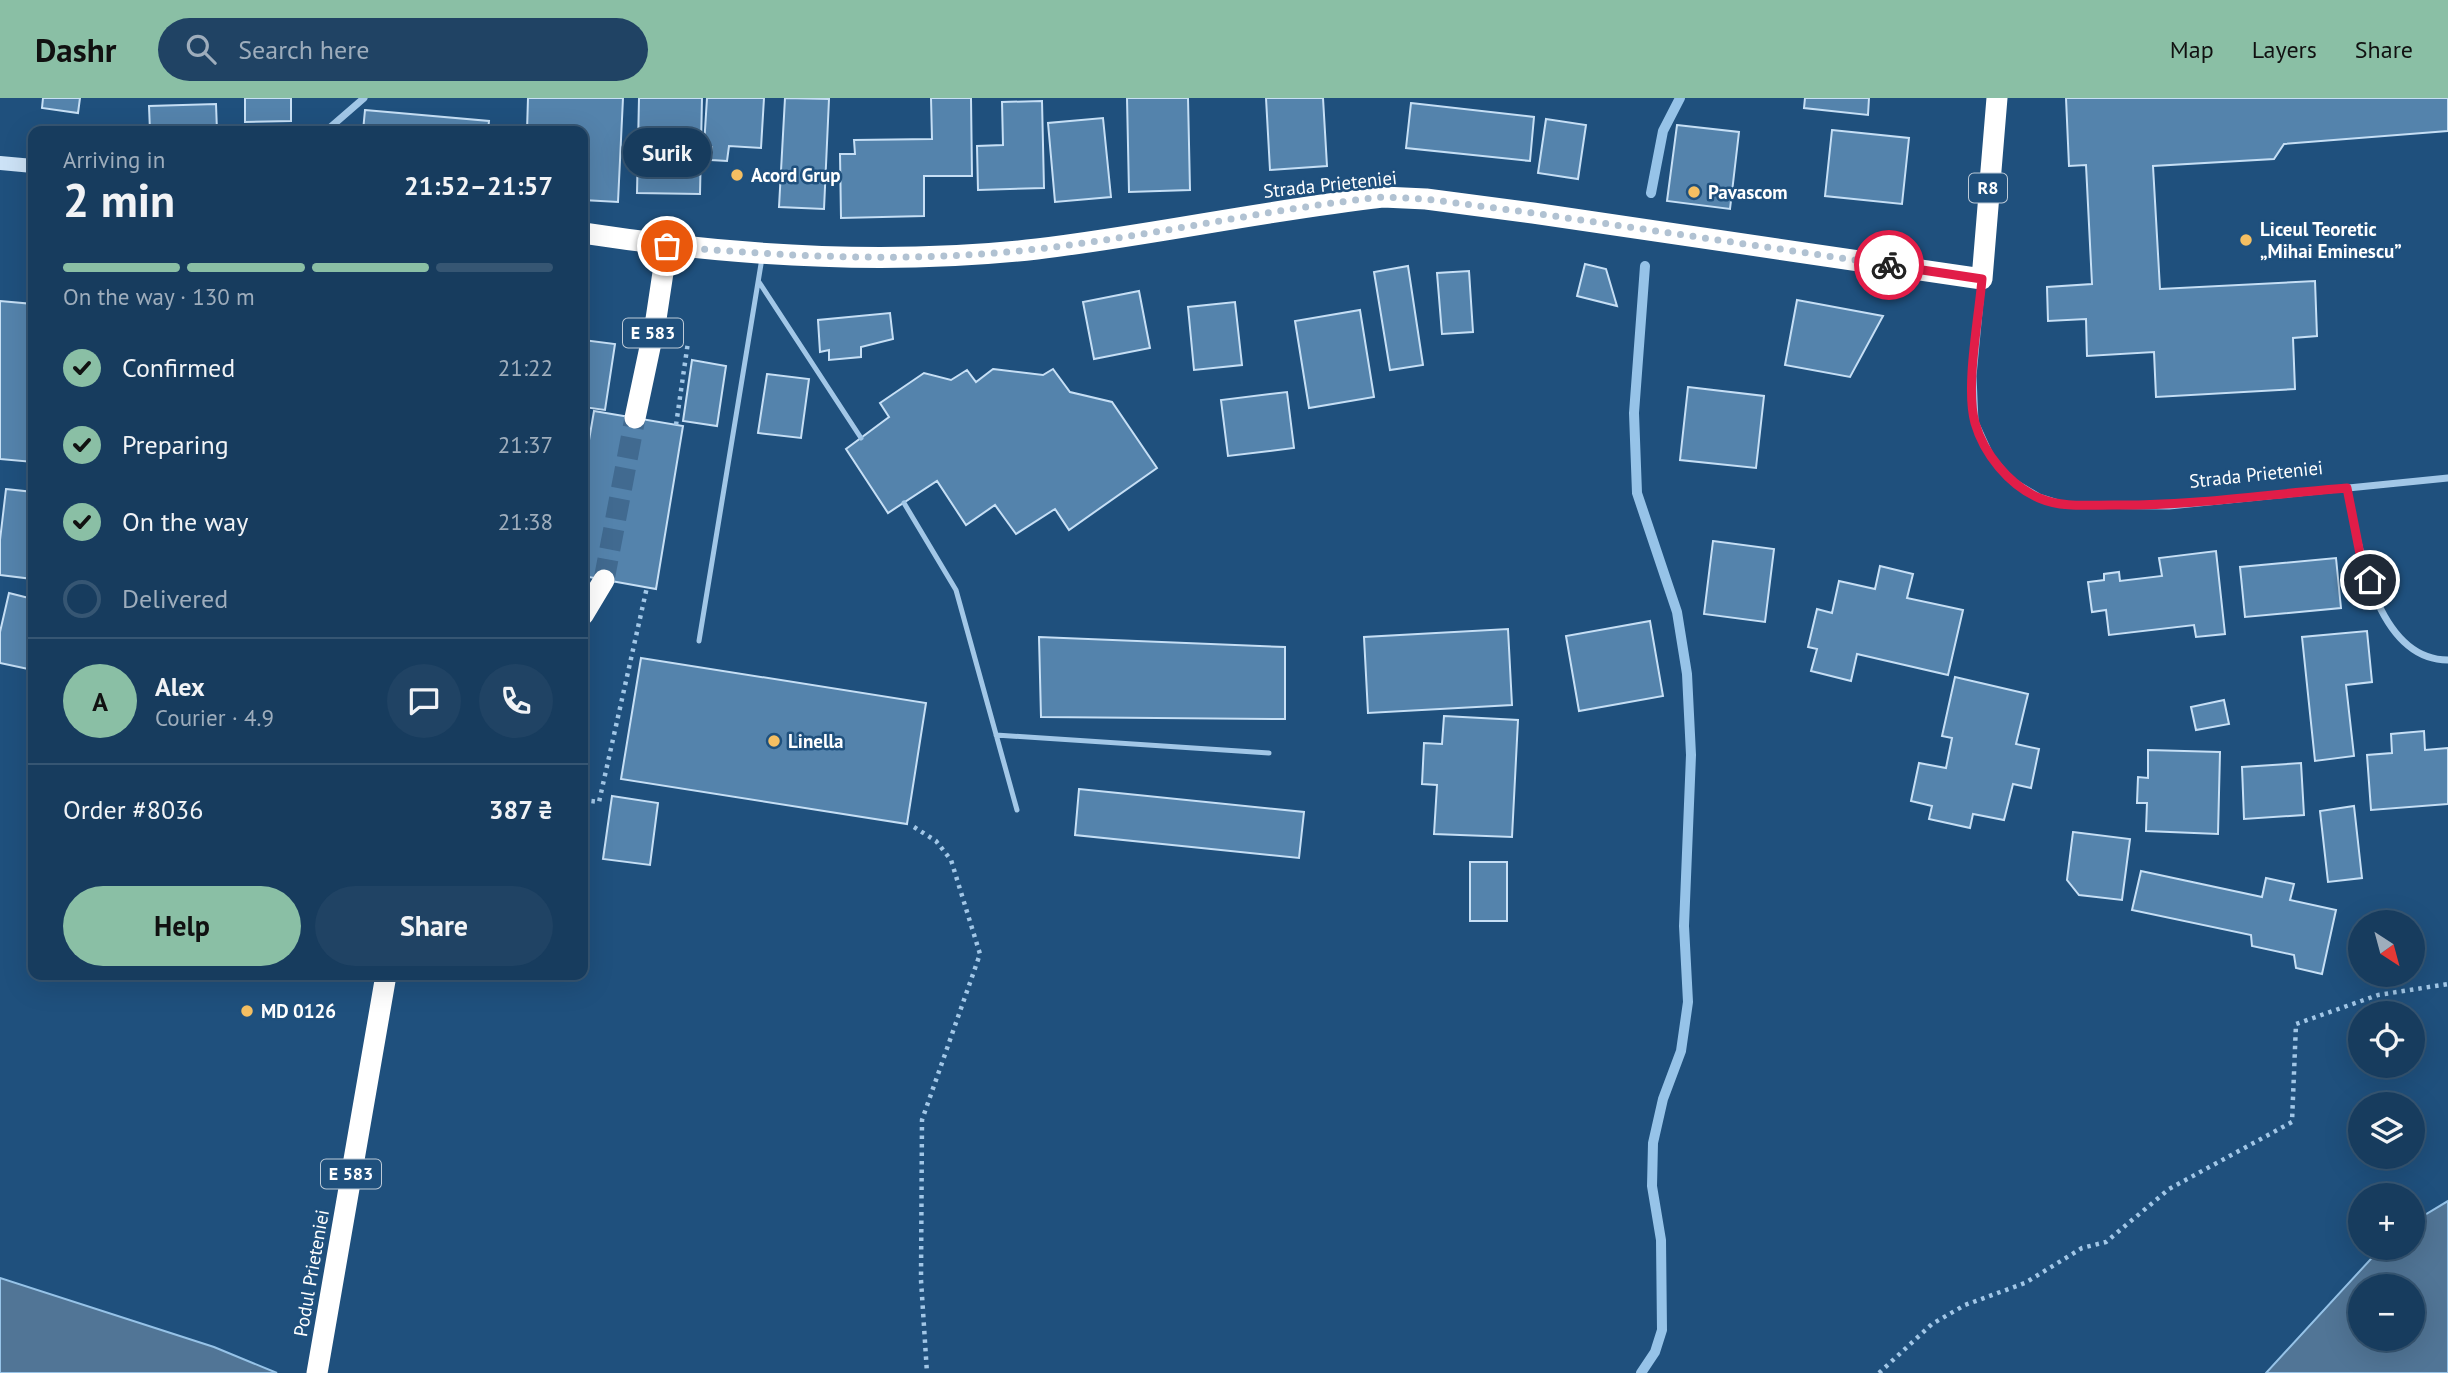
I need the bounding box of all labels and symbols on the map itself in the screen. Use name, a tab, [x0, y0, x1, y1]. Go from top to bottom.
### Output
callout: Surik	[623, 127, 711, 176]
place label: Acord Grup	[751, 163, 840, 187]
street label: Strada Prieteniei	[1262, 165, 1398, 203]
marker: Acord Grup	[729, 167, 745, 183]
road number: R8	[1969, 174, 2007, 202]
place label: Pavascom	[1708, 180, 1788, 204]
marker: Pavascom	[1686, 184, 1702, 200]
pin	[637, 216, 697, 276]
place label: Liceul Teoretic „Mihai Eminescu”	[2260, 217, 2402, 263]
courier	[1854, 230, 1924, 300]
marker: Liceul Teoretic „Mihai Eminescu”	[2238, 232, 2254, 248]
road number: E 583	[623, 318, 683, 347]
street label: Strada Prieteniei	[2188, 455, 2324, 493]
pin	[2340, 550, 2400, 610]
place label: Linella	[788, 729, 843, 753]
marker: Linella	[766, 733, 782, 749]
north arrow	[2348, 910, 2426, 987]
place label: MD 0126	[261, 999, 336, 1023]
marker: MD 0126	[239, 1003, 255, 1019]
road number: E 583	[321, 1160, 381, 1189]
street label: Podul Prieteniei	[288, 1208, 334, 1338]

